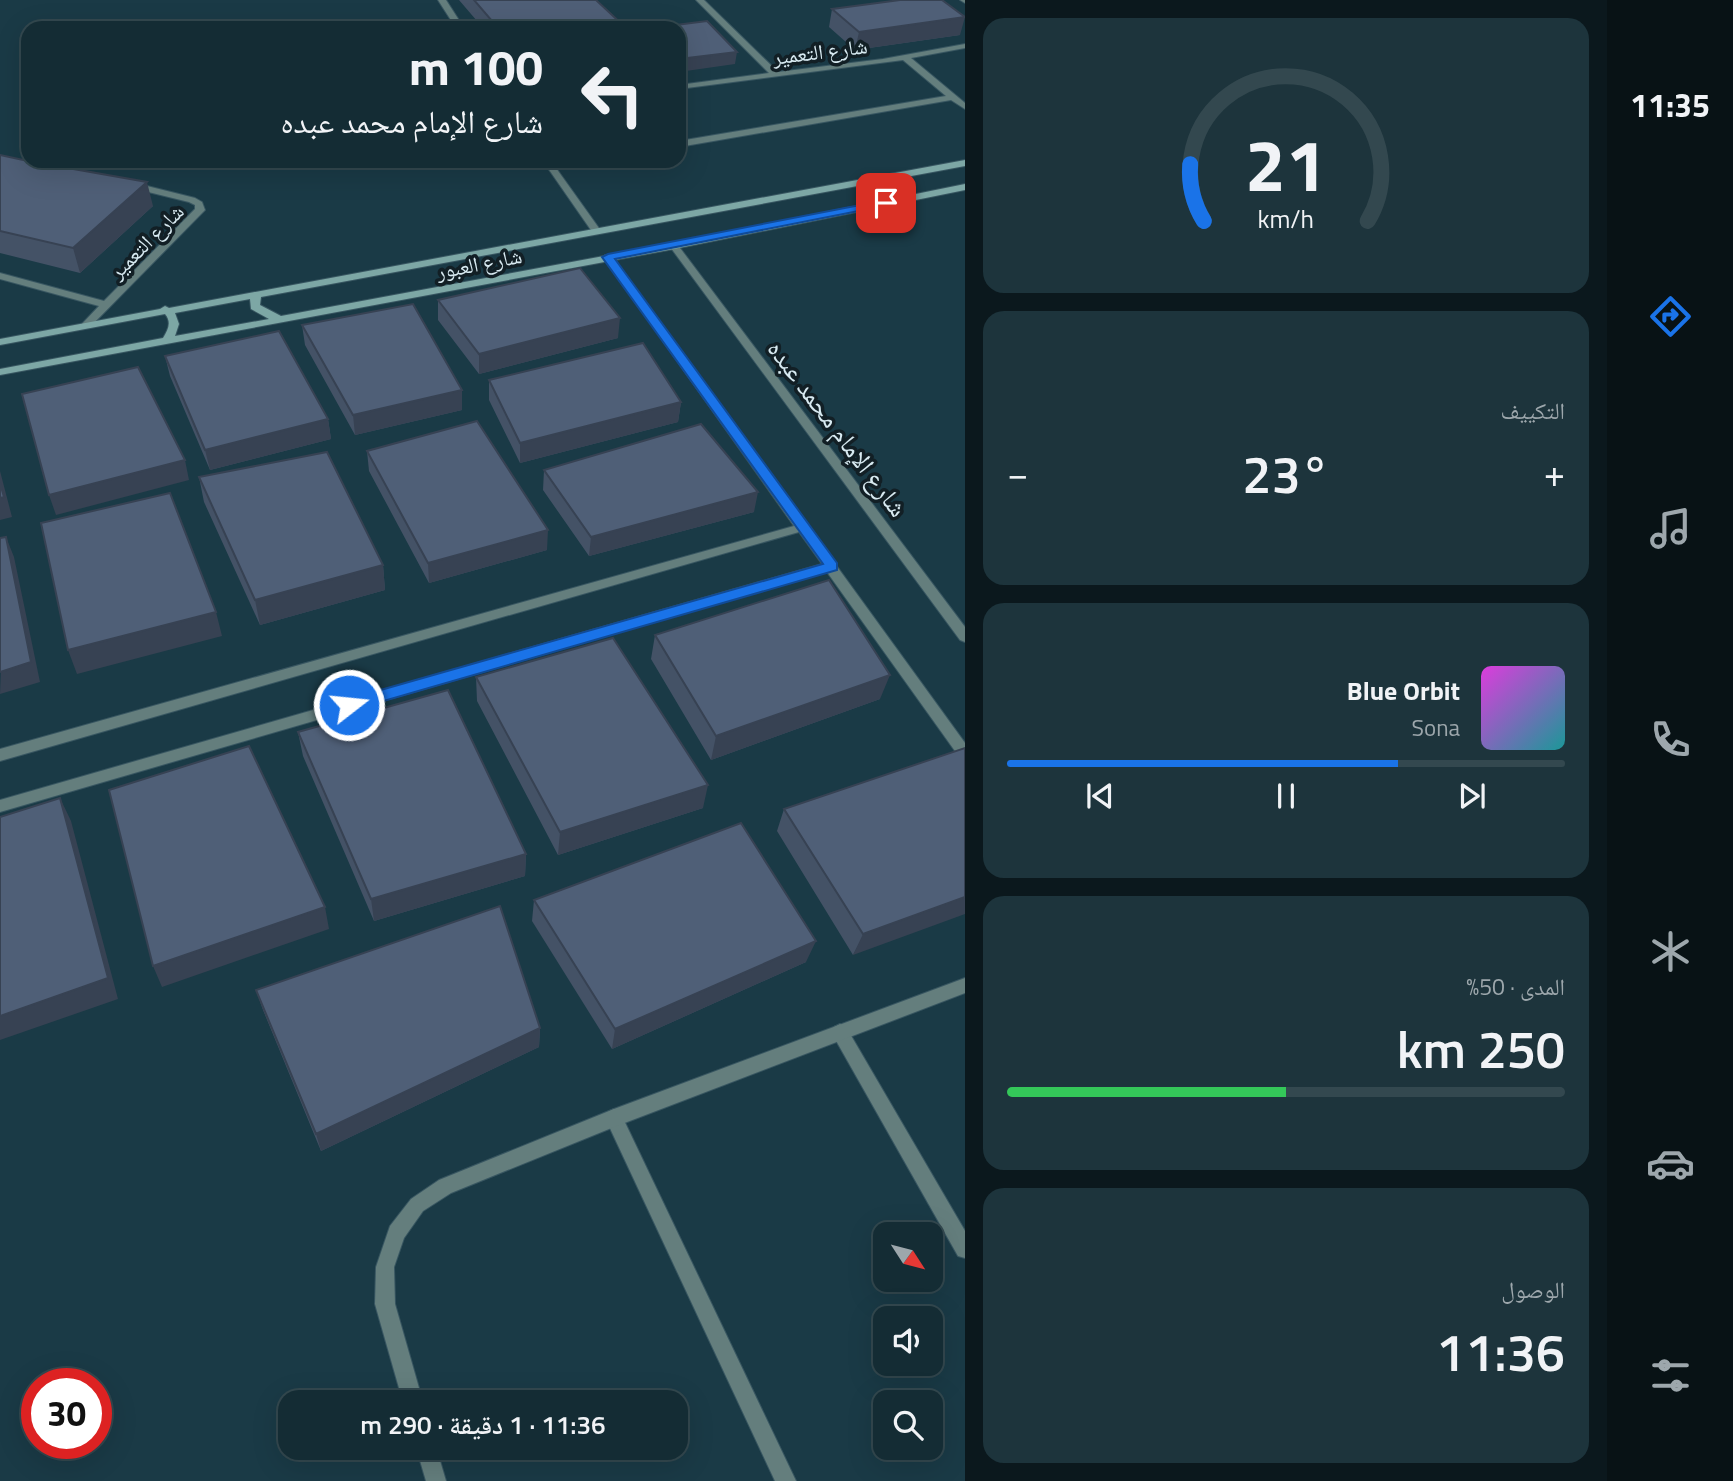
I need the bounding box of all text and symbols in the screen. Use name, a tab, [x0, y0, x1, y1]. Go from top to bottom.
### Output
text: 100 m	[409, 29, 543, 104]
street label: شارع التعمير	[770, 29, 869, 73]
icon: left	[567, 49, 658, 140]
text: 11:35	[1630, 81, 1710, 129]
text: شارع الإمام محمد عبده	[281, 97, 543, 145]
text: 21	[1245, 110, 1327, 220]
pin	[856, 173, 916, 233]
icon: arrive	[867, 184, 905, 222]
street label: شارع التعمير	[100, 196, 191, 287]
text: km/h	[1258, 200, 1314, 238]
street label: شارع العبور	[432, 239, 525, 287]
icon: directions	[1646, 292, 1695, 341]
street label: شارع الإمام محمد عبده	[758, 331, 918, 525]
text: التكييف	[1500, 393, 1565, 428]
text: 23°	[1242, 434, 1330, 513]
text: −	[1007, 444, 1028, 502]
text: +	[1544, 444, 1565, 502]
icon: music	[1646, 504, 1695, 553]
position arrow	[312, 668, 386, 742]
text: Blue Orbit	[1347, 671, 1460, 710]
text: Sona	[1412, 710, 1460, 745]
icon: phone	[1646, 715, 1695, 764]
icon: previous	[1081, 777, 1119, 815]
icon: pause	[1267, 777, 1305, 815]
icon: next	[1453, 777, 1491, 815]
icon: climate	[1646, 927, 1695, 976]
text: المدى · 50%	[1466, 969, 1565, 1004]
text: 250 km	[1397, 1009, 1565, 1088]
icon: car	[1646, 1139, 1695, 1188]
north arrow	[873, 1222, 943, 1292]
map controls	[873, 1222, 943, 1460]
text: الوصول	[1501, 1272, 1565, 1307]
button: sound	[873, 1306, 943, 1376]
text: 11:36	[1436, 1312, 1565, 1391]
icon: filters	[1646, 1351, 1695, 1400]
speed limit sign: 30	[21, 1368, 112, 1459]
button: search	[873, 1390, 943, 1460]
text: 11:36 · 1 دقيقة · 290 m	[360, 1405, 606, 1444]

